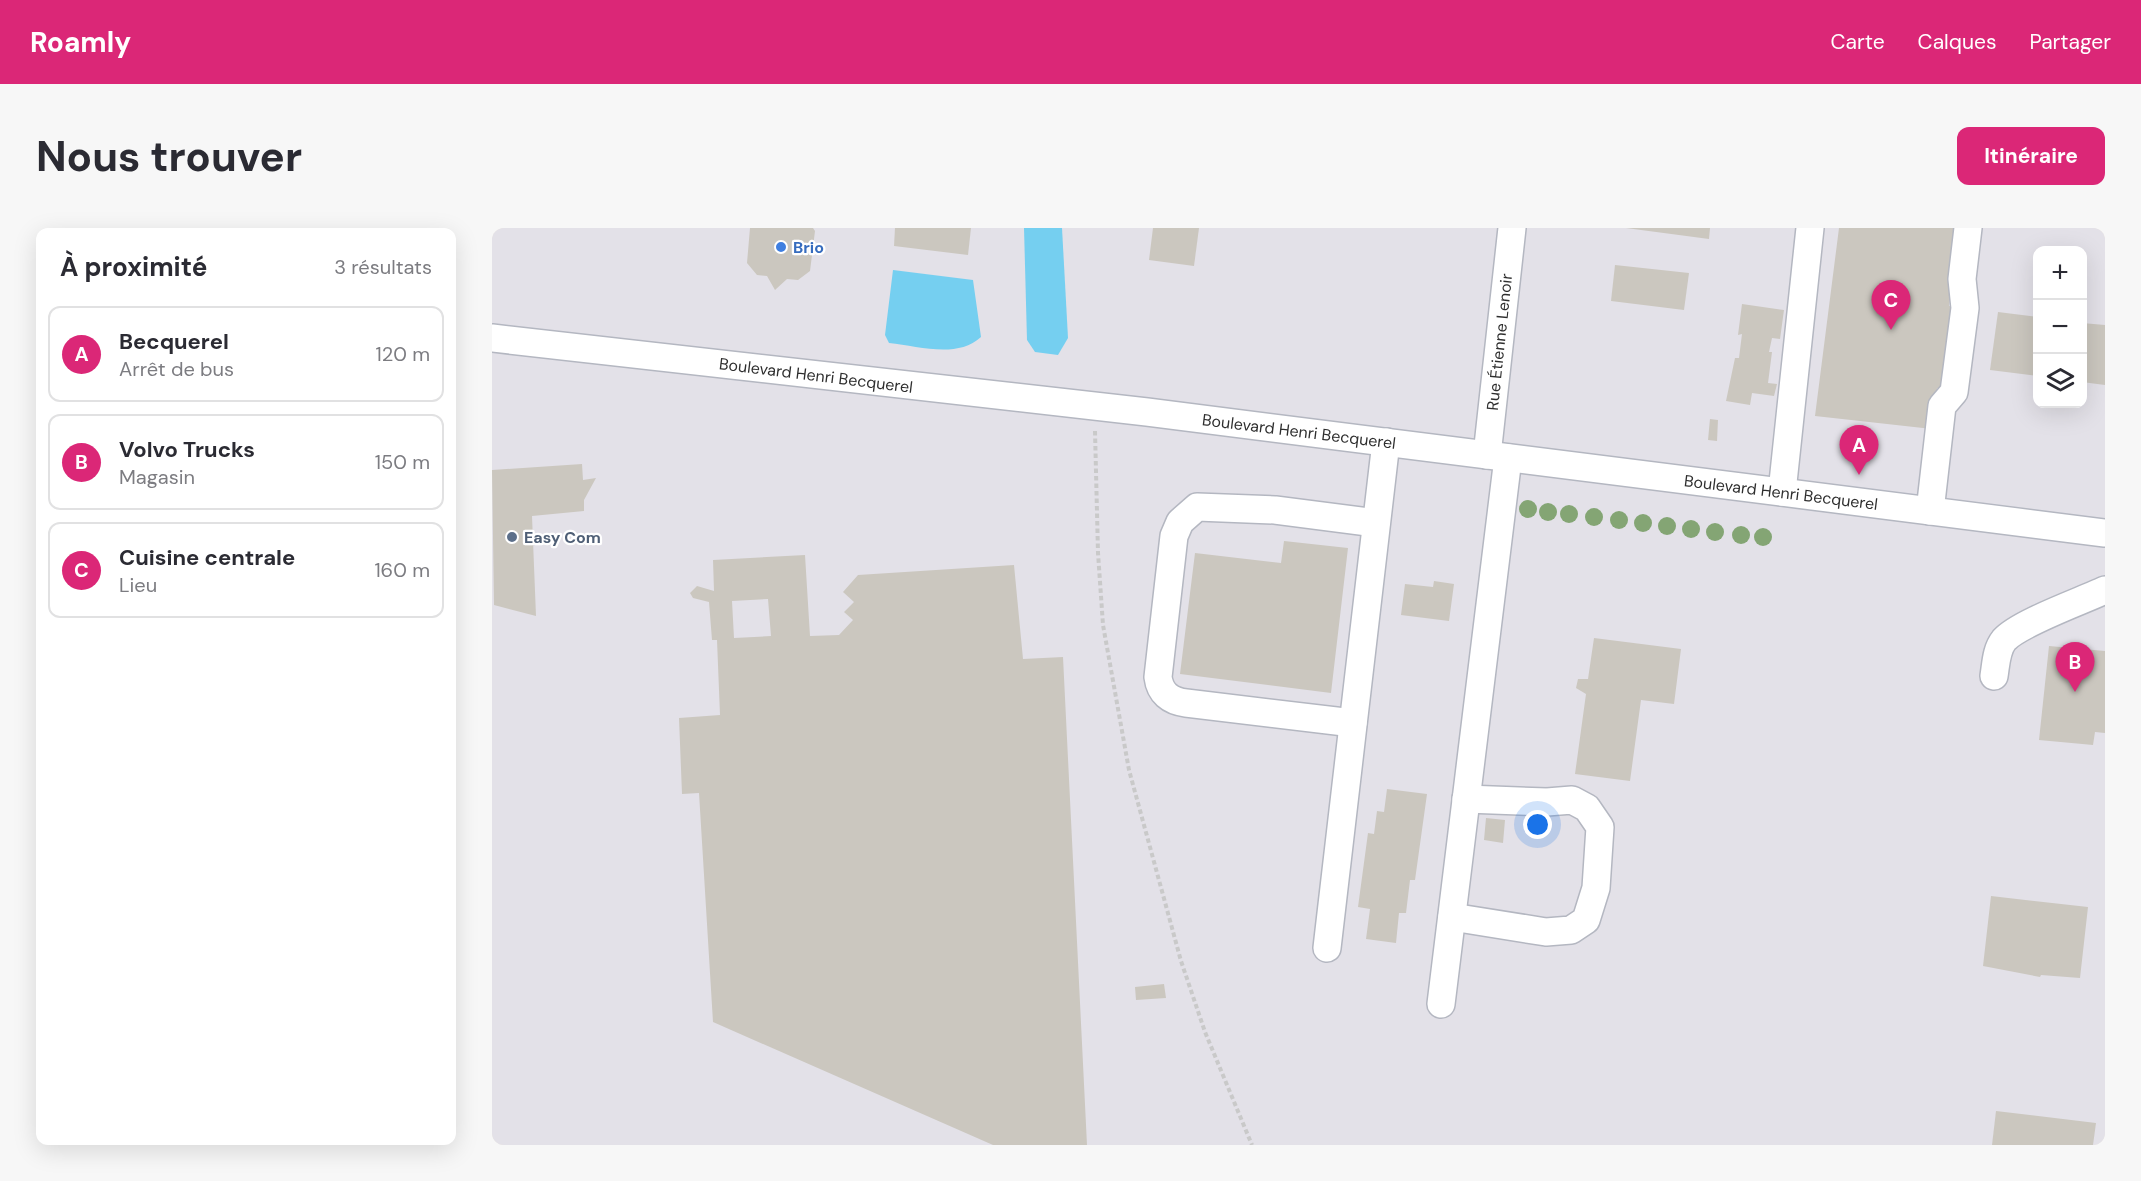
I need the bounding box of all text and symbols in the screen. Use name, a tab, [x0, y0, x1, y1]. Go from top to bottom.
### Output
text: Roamly	[30, 24, 131, 61]
text: Carte	[1830, 28, 1885, 56]
text: Calques	[1918, 28, 1996, 56]
text: Partager	[2029, 28, 2111, 56]
button: Itinéraire	[1957, 127, 2105, 185]
text: Nous trouver	[36, 129, 302, 184]
place label: Brio	[793, 237, 824, 258]
marker: Brio	[774, 240, 788, 254]
map controls	[2033, 246, 2087, 408]
button: +	[2033, 246, 2087, 300]
text: À proximité	[60, 250, 207, 284]
text: 3 résultats	[334, 254, 432, 280]
street label: Rue Étienne Lenoir	[1482, 272, 1517, 412]
pin: C	[1872, 280, 1910, 330]
button: −	[2033, 300, 2087, 354]
text: Becquerel	[119, 327, 229, 356]
text: A	[74, 341, 89, 367]
text: 120 m	[376, 341, 430, 367]
street label: Boulevard Henri Becquerel	[718, 353, 914, 398]
button: layers	[2033, 354, 2087, 408]
text: Arrêt de bus	[119, 356, 234, 382]
street label: Boulevard Henri Becquerel	[1201, 409, 1397, 454]
pin: A	[1840, 426, 1878, 475]
text: Volvo Trucks	[119, 435, 255, 464]
text: B	[75, 449, 88, 475]
text: 150 m	[375, 449, 430, 475]
text: Magasin	[119, 464, 195, 490]
street label: Boulevard Henri Becquerel	[1683, 470, 1879, 515]
place label: Easy Com	[524, 527, 601, 548]
marker: Easy Com	[505, 530, 519, 544]
text: Cuisine centrale	[119, 543, 295, 572]
text: C	[74, 557, 89, 583]
text: 160 m	[374, 557, 430, 583]
text: Lieu	[119, 572, 157, 598]
pin: B	[2056, 642, 2094, 692]
your location	[1523, 810, 1552, 839]

